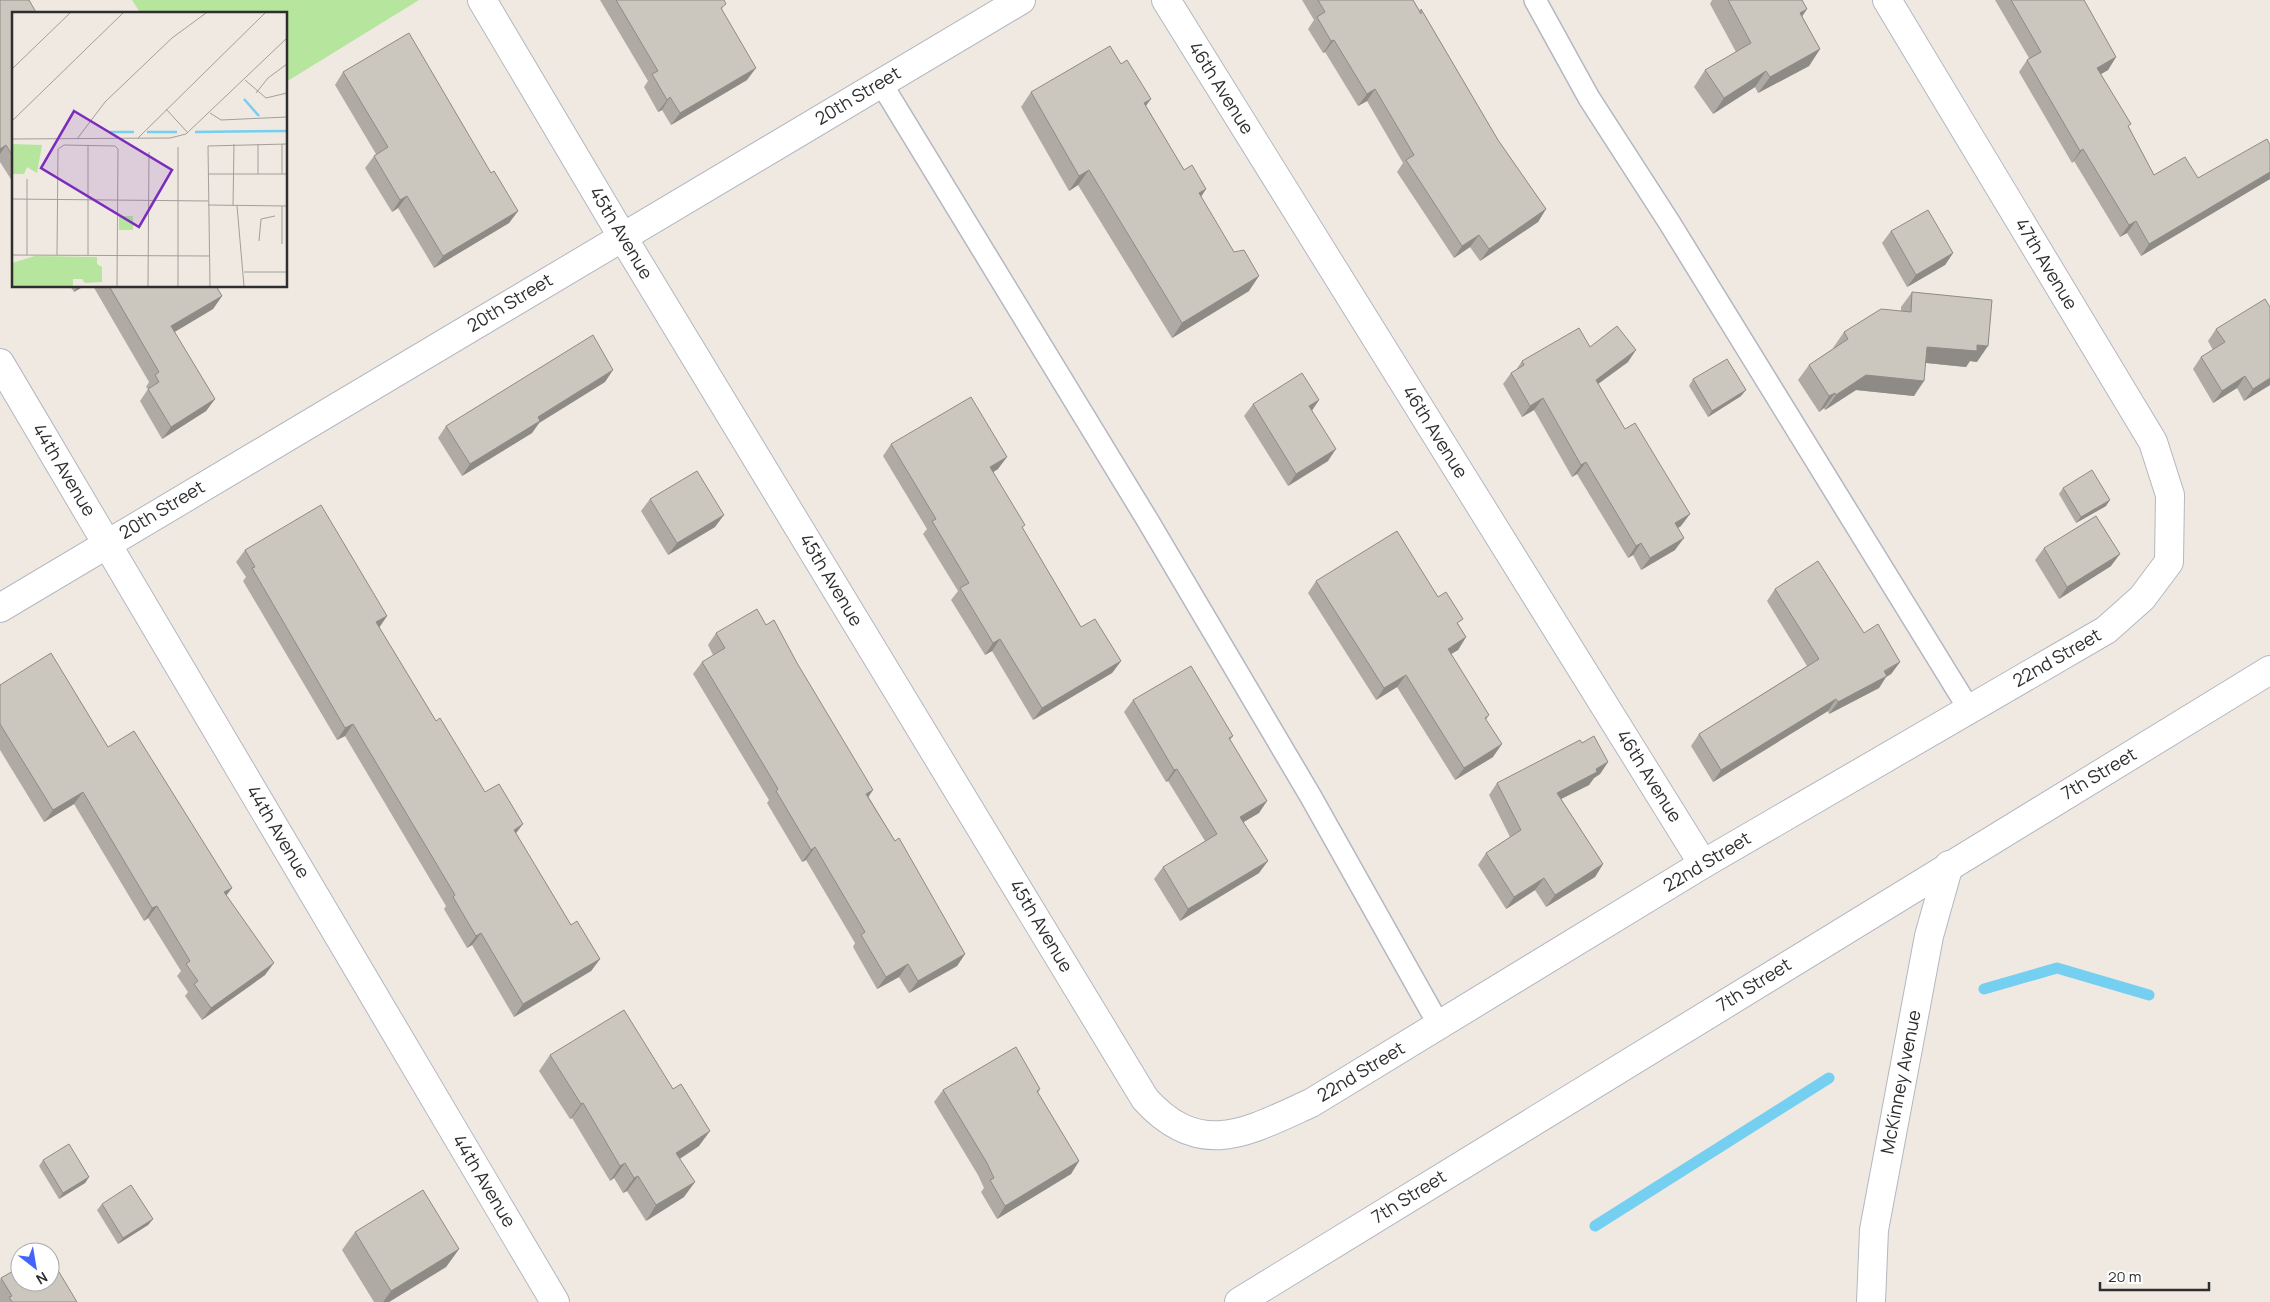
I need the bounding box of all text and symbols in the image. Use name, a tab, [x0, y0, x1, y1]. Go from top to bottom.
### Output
inset map	[12, 12, 288, 288]
street label: 46th Avenue	[1184, 37, 1260, 138]
street label: 20th Street	[810, 60, 905, 130]
street label: 45th Avenue	[585, 182, 659, 283]
street label: 47th Avenue	[2010, 213, 2084, 314]
street label: 20th Street	[462, 267, 557, 337]
street label: 46th Avenue	[1398, 381, 1474, 482]
street label: 44th Avenue	[28, 419, 102, 520]
street label: 20th Street	[114, 474, 209, 544]
street label: 45th Avenue	[795, 529, 869, 630]
street label: 22nd Street	[2008, 622, 2105, 692]
street label: 46th Avenue	[1612, 725, 1688, 826]
street label: 7th Street	[2057, 741, 2140, 805]
street label: 44th Avenue	[242, 781, 316, 882]
street label: 22nd Street	[1658, 826, 1755, 897]
street label: 45th Avenue	[1005, 875, 1079, 976]
street label: 7th Street	[1712, 952, 1795, 1016]
street label: McKinney Avenue	[1874, 1008, 1926, 1156]
street label: 22nd Street	[1312, 1036, 1409, 1107]
street label: 44th Avenue	[448, 1130, 522, 1231]
street label: 7th Street	[1367, 1164, 1450, 1228]
north arrow	[10, 1242, 60, 1292]
scale bar	[2100, 1260, 2209, 1292]
text: 20 m	[2108, 1266, 2141, 1287]
text: N	[33, 1268, 51, 1289]

